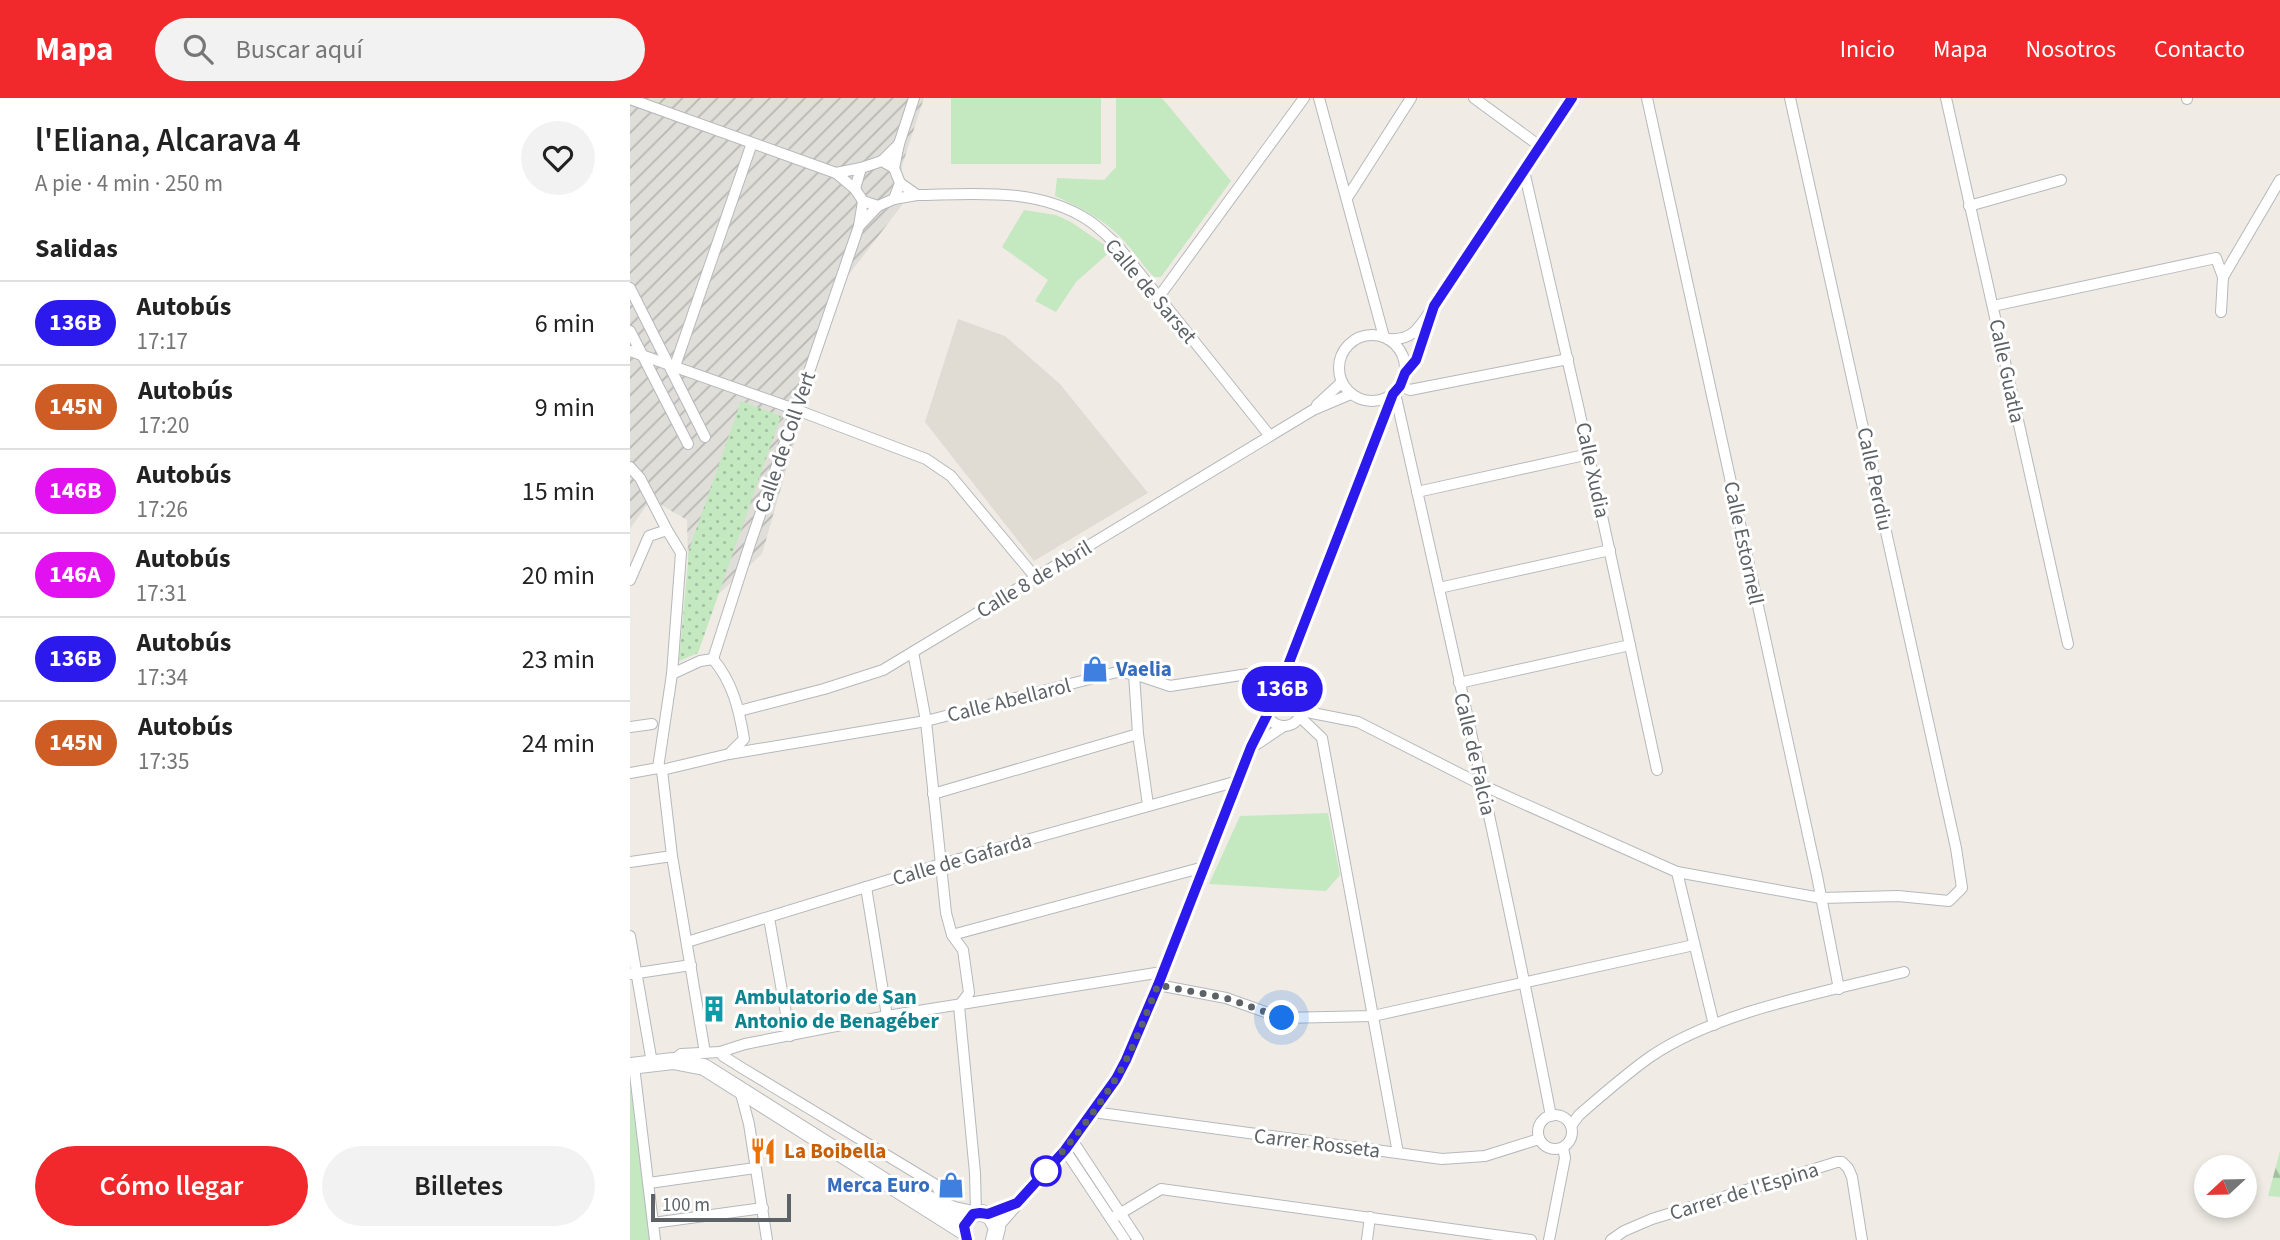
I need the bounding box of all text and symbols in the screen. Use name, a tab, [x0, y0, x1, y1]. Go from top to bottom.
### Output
search box	[155, 18, 645, 81]
text: Mapa	[35, 26, 113, 73]
icon: search	[179, 30, 217, 68]
text: Buscar aquí	[235, 31, 363, 68]
text: Inicio	[1840, 32, 1895, 67]
text: Mapa	[1933, 32, 1988, 67]
text: Nosotros	[2026, 32, 2116, 67]
text: Contacto	[2154, 32, 2245, 67]
text: l'Eliana, Alcarava 4	[35, 117, 301, 164]
button: heart	[521, 121, 595, 195]
text: A pie · 4 min · 250 m	[35, 167, 223, 200]
text: Salidas	[35, 230, 118, 267]
street label: Calle de Sarset	[1098, 232, 1204, 350]
text: Autobús	[137, 288, 231, 325]
text: 136B	[49, 305, 102, 340]
text: 6 min	[535, 305, 595, 342]
street label: Calle Guatla	[1981, 316, 2033, 426]
text: 17:17	[137, 325, 188, 358]
street label: Calle de Coll Vert	[747, 367, 823, 517]
text: Autobús	[138, 372, 233, 409]
text: 145N	[49, 389, 103, 424]
text: 9 min	[535, 389, 595, 426]
text: 17:20	[138, 409, 189, 442]
street label: Calle Xudia	[1568, 419, 1618, 521]
street label: Calle Perdiu	[1849, 425, 1901, 533]
text: Autobús	[137, 456, 231, 493]
text: 146B	[49, 473, 102, 508]
text: 15 min	[522, 473, 595, 510]
street label: Calle Estornell	[1716, 479, 1772, 607]
text: 17:26	[137, 493, 188, 526]
street label: Calle 8 de Abril	[971, 533, 1097, 625]
text: Autobús	[136, 540, 231, 577]
text: 146A	[49, 557, 101, 592]
text: 20 min	[522, 557, 595, 594]
text: 17:31	[136, 577, 187, 610]
text: Autobús	[137, 624, 231, 661]
text: 136B	[49, 641, 102, 676]
text: 23 min	[522, 641, 595, 678]
shop icon: Vaelia	[1080, 654, 1110, 684]
place label: Vaelia	[1115, 654, 1172, 684]
text: 17:34	[137, 661, 188, 694]
line badge: 136B	[1233, 666, 1331, 712]
street label: Calle Abellarol	[944, 670, 1074, 730]
text: 136B	[1256, 671, 1308, 706]
street label: Calle de Falcia	[1446, 690, 1504, 818]
text: Autobús	[138, 708, 233, 745]
text: 145N	[49, 725, 103, 760]
text: 24 min	[522, 725, 595, 762]
text: 17:35	[138, 745, 189, 778]
street label: Calle de Gafarda	[889, 825, 1035, 893]
place label: Ambulatorio de San Antonio de Benagéber	[734, 982, 939, 1036]
building icon: Ambulatorio de San Antonio de Benagéber	[699, 994, 729, 1024]
your location	[1264, 1000, 1299, 1035]
street label: Carrer Rosseta	[1252, 1120, 1382, 1166]
restaurant icon: La Boibella	[748, 1136, 778, 1166]
place label: La Boibella	[784, 1136, 886, 1166]
button: Cómo llegar	[35, 1146, 308, 1226]
button: Billetes	[322, 1146, 595, 1226]
street label: Carrer de l'Espina	[1666, 1154, 1822, 1228]
north arrow	[2194, 1155, 2258, 1218]
map controls	[2194, 1155, 2257, 1218]
unlabelled marker	[1031, 1156, 1061, 1186]
place label: Merca Euro	[827, 1170, 930, 1200]
shop icon: Merca Euro	[936, 1170, 966, 1200]
scale bar	[651, 1191, 791, 1223]
text: 100 m	[662, 1192, 710, 1219]

